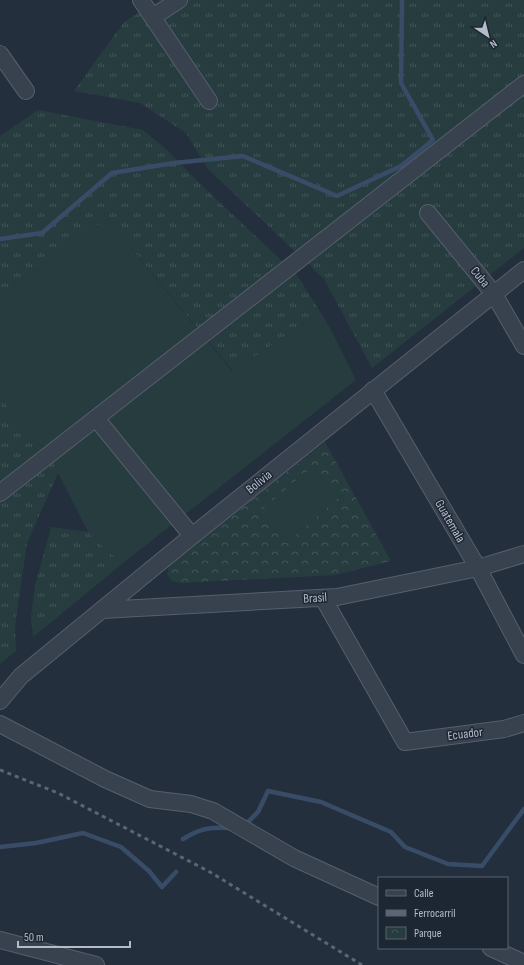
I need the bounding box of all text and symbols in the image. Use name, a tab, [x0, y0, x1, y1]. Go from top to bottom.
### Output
north arrow	[468, 16, 508, 56]
text: N	[487, 37, 500, 51]
street label: Cuba	[467, 263, 493, 291]
street label: Bolivia	[243, 467, 275, 497]
street label: Guatemala	[431, 497, 469, 545]
street label: Brasil	[303, 589, 327, 607]
street label: Ecuador	[446, 724, 484, 744]
legend	[378, 877, 508, 949]
text: Calle	[414, 886, 434, 901]
text: Ferrocarril	[414, 906, 456, 921]
scale bar	[18, 923, 130, 949]
text: Parque	[414, 926, 442, 941]
text: 50 m	[24, 930, 44, 945]

